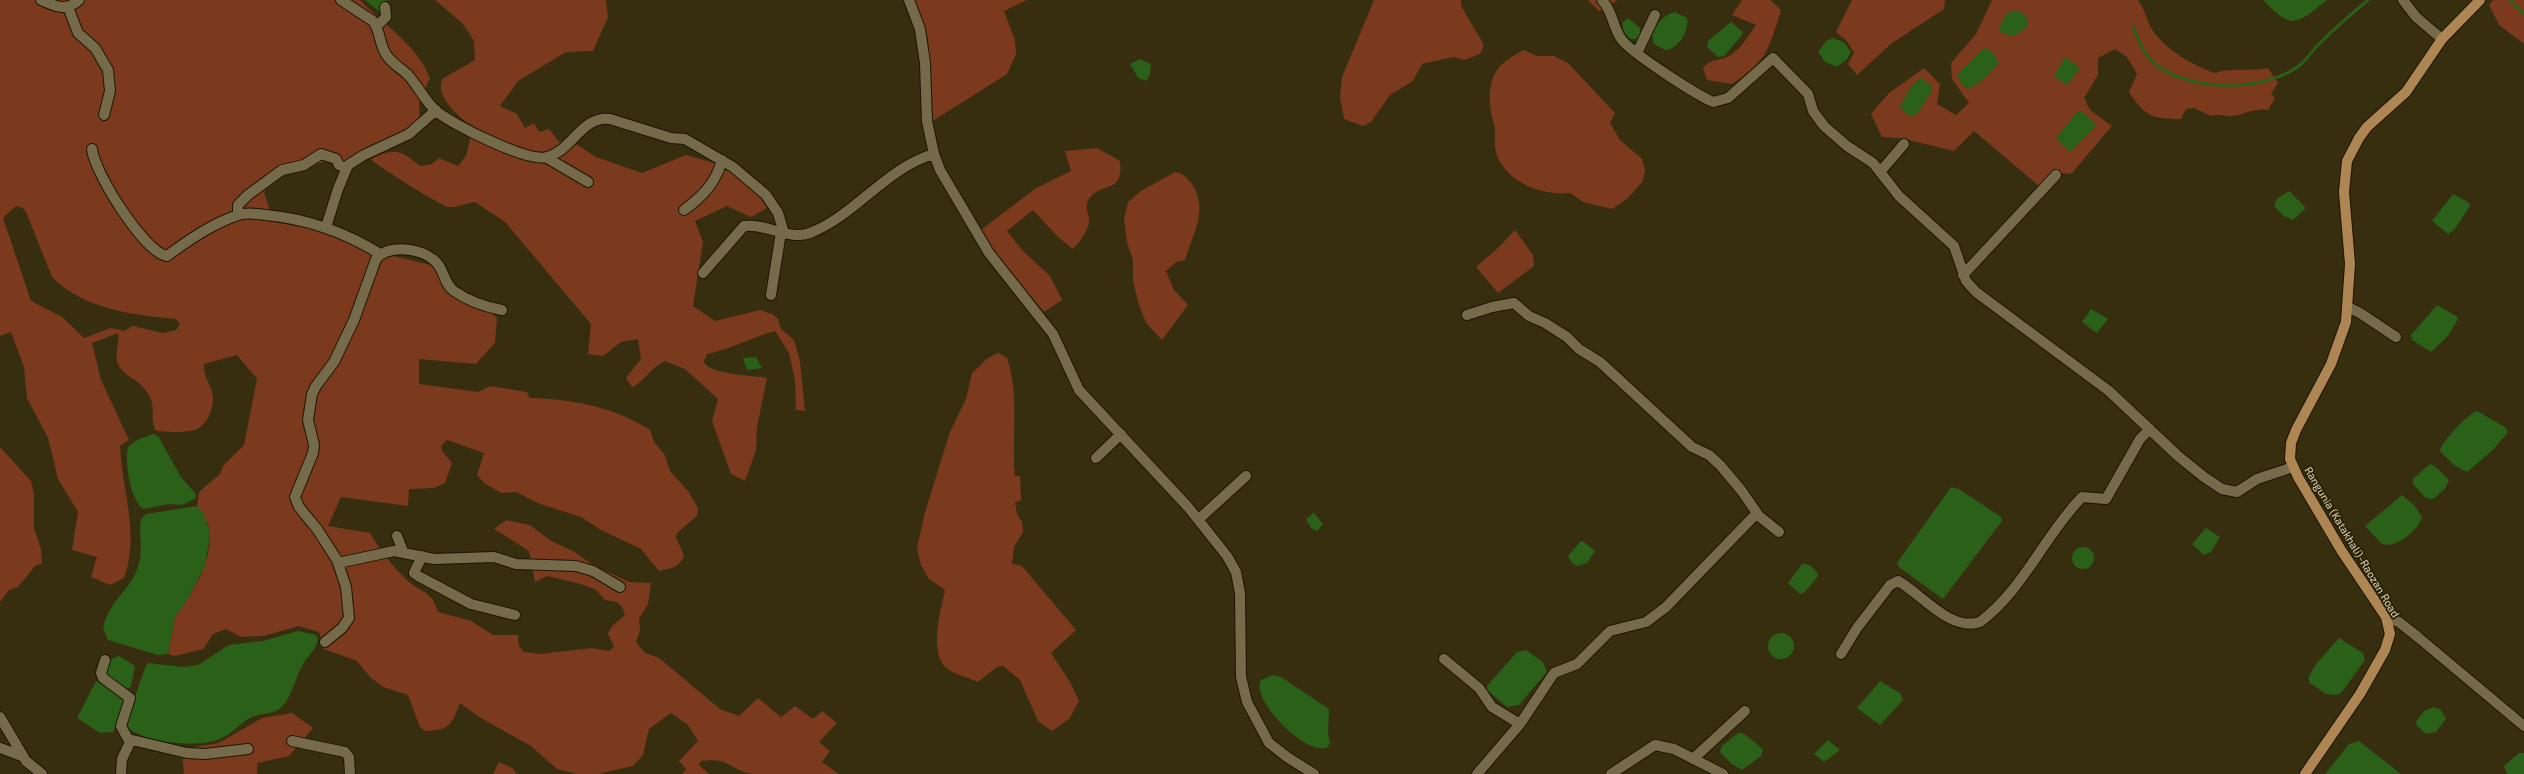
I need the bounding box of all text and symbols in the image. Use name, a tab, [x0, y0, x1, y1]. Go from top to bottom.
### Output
street label: Rangunia (Katakhali)-Raozan Road	[2302, 464, 2403, 619]

